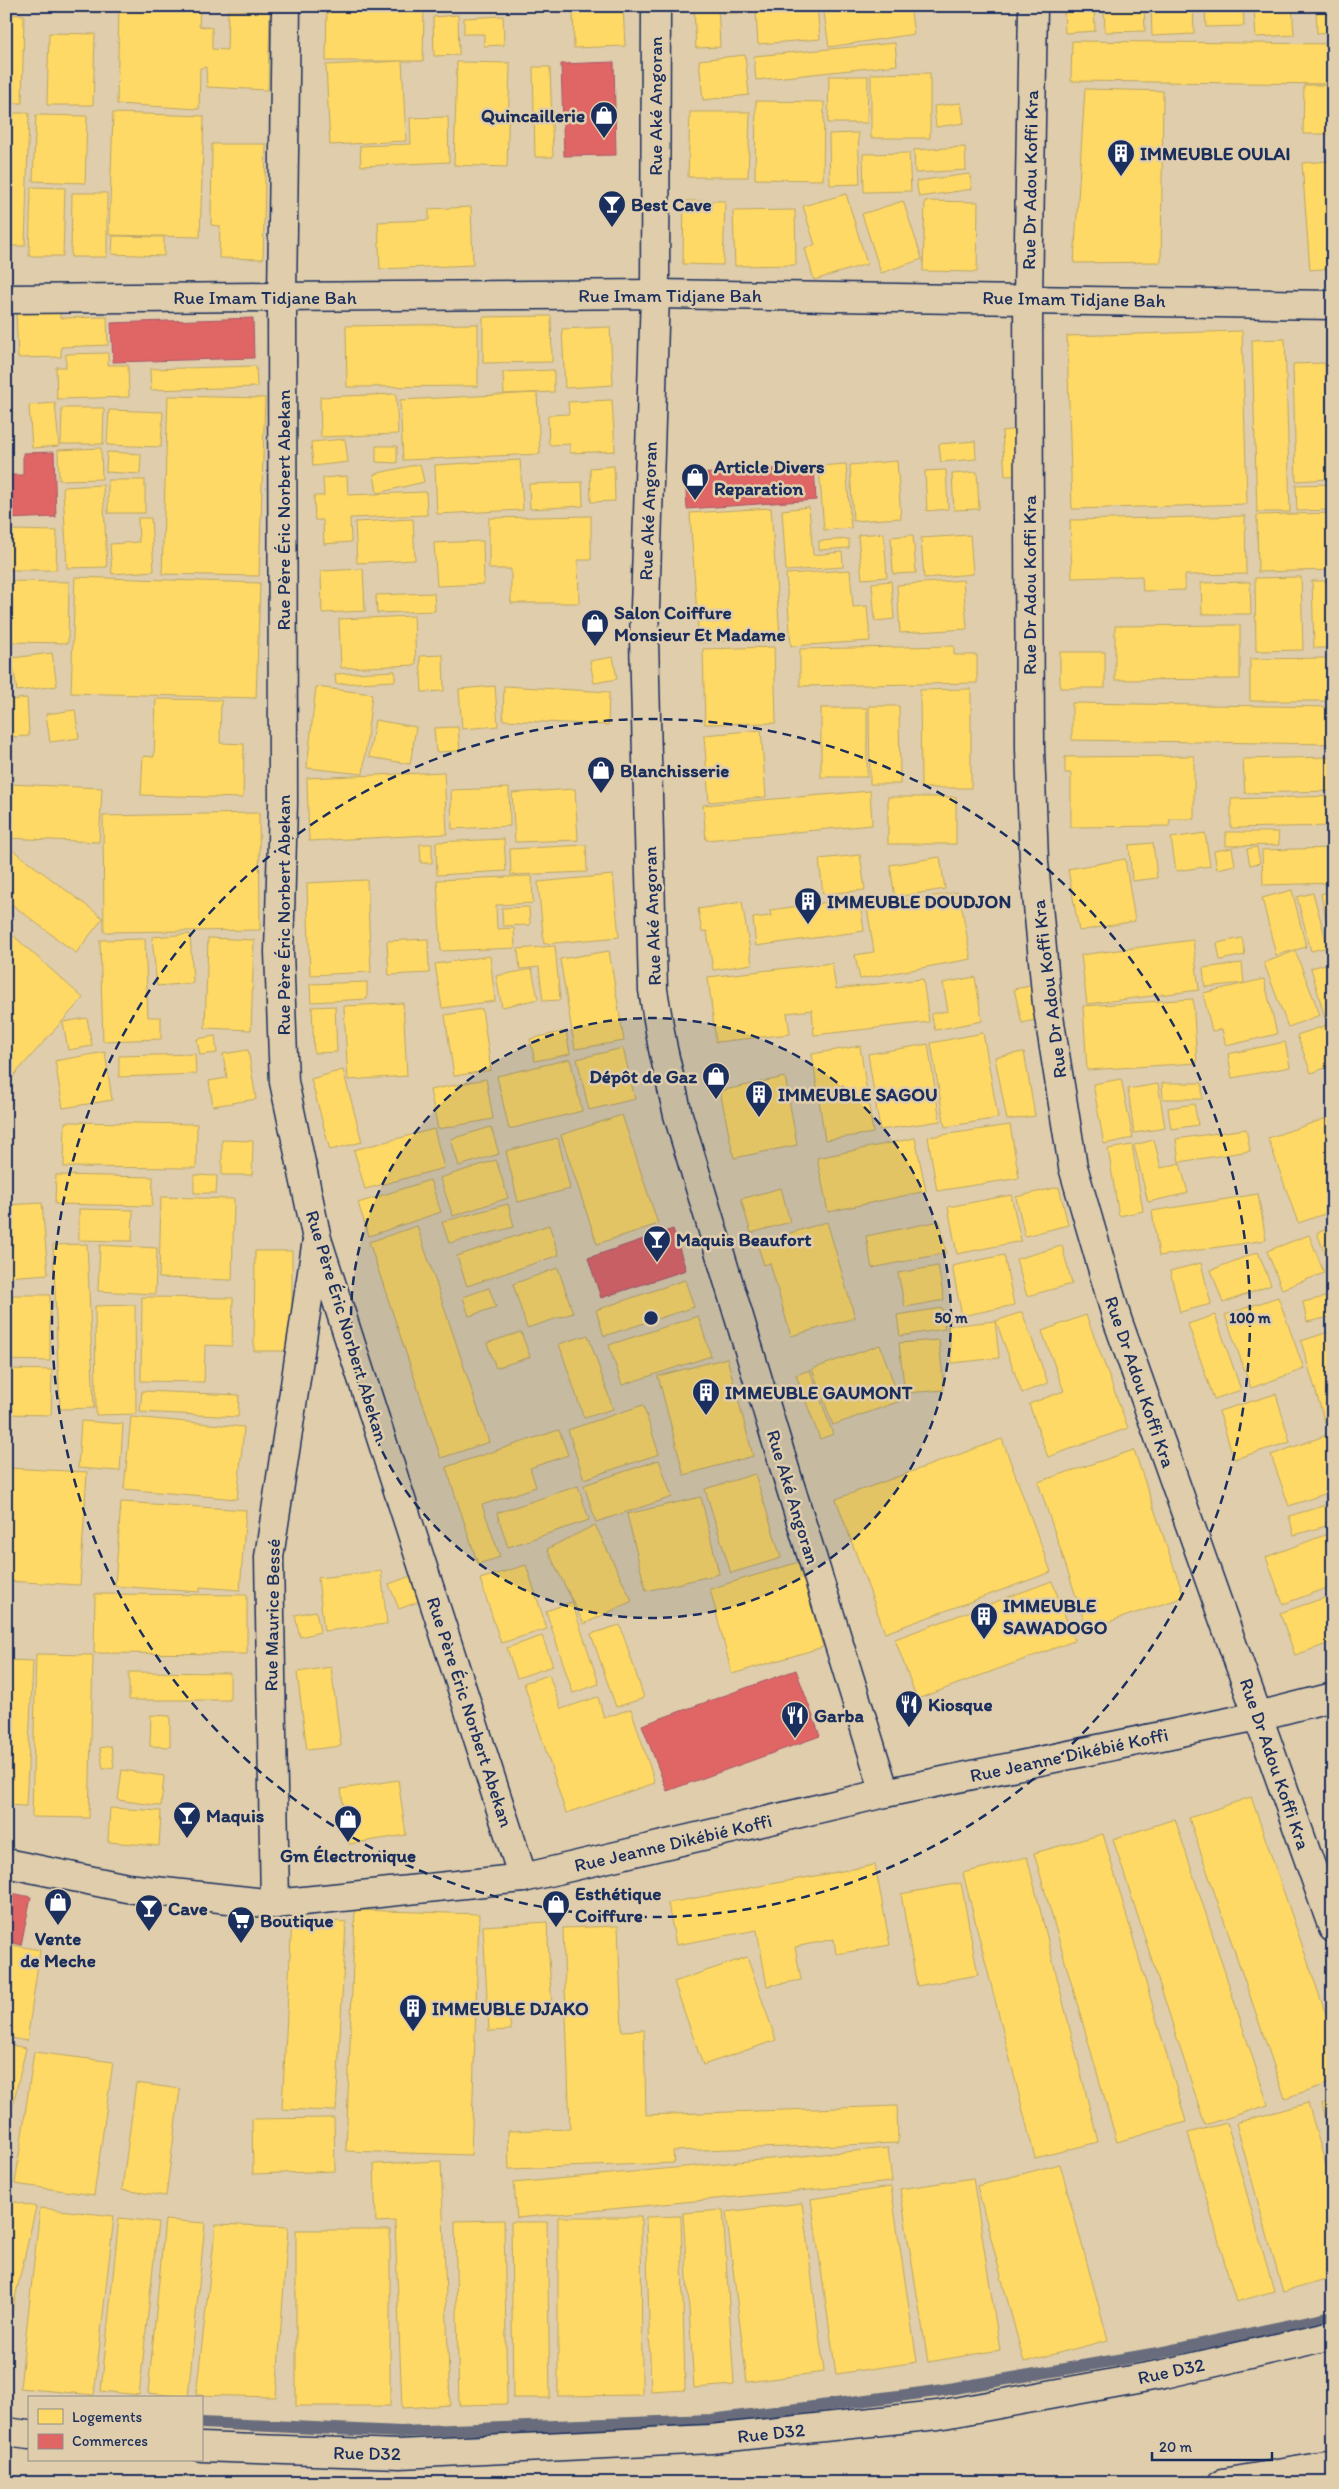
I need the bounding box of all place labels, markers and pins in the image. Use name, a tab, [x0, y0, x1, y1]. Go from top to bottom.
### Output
shop icon: Quincaillerie	[589, 100, 619, 139]
place label: Quincaillerie	[481, 104, 585, 127]
building icon: IMMEUBLE OULAI	[1106, 138, 1136, 177]
place label: IMMEUBLE OULAI	[1140, 142, 1290, 165]
bar icon: Best Cave	[597, 189, 627, 228]
place label: Best Cave	[631, 193, 712, 216]
place label: Article Divers Reparation	[713, 455, 825, 500]
shop icon: Article Divers Reparation	[680, 462, 710, 501]
place label: Salon Coiffure Monsieur Et Madame	[614, 601, 786, 646]
shop icon: Salon Coiffure Monsieur Et Madame	[580, 608, 610, 647]
shop icon: Blanchisserie	[586, 755, 616, 794]
place label: Blanchisserie	[620, 759, 729, 782]
building icon: IMMEUBLE DOUDJON	[793, 886, 823, 925]
place label: IMMEUBLE DOUDJON	[827, 890, 1011, 913]
shop icon: Dépôt de Gaz	[701, 1061, 731, 1100]
place label: Dépôt de Gaz	[589, 1065, 697, 1088]
building icon: IMMEUBLE SAGOU	[744, 1079, 774, 1118]
place label: IMMEUBLE SAGOU	[778, 1083, 938, 1106]
bar icon: Maquis Beaufort	[642, 1224, 672, 1263]
place label: Maquis Beaufort	[676, 1228, 812, 1251]
centre of rings	[642, 1309, 660, 1327]
building icon: IMMEUBLE GAUMONT	[691, 1377, 721, 1416]
place label: IMMEUBLE GAUMONT	[725, 1381, 913, 1404]
place label: IMMEUBLE SAWADOGO	[1003, 1594, 1108, 1639]
building icon: IMMEUBLE SAWADOGO	[969, 1601, 999, 1640]
restaurant icon: Kiosque	[894, 1689, 924, 1728]
place label: Kiosque	[928, 1693, 992, 1716]
restaurant icon: Garba	[780, 1700, 810, 1739]
place label: Garba	[814, 1704, 864, 1727]
bar icon: Maquis	[172, 1800, 202, 1839]
place label: Maquis	[206, 1804, 265, 1827]
shop icon: Gm Électronique	[333, 1804, 363, 1843]
place label: Gm Électronique	[280, 1844, 416, 1867]
place label: Esthétique Coiffure	[575, 1882, 661, 1927]
shop icon: Vente de Meche	[43, 1887, 73, 1926]
shop icon: Esthétique Coiffure	[541, 1889, 571, 1928]
bar icon: Cave	[134, 1893, 164, 1932]
place label: Cave	[168, 1897, 208, 1920]
supermarket icon: Boutique	[226, 1905, 256, 1944]
place label: Boutique	[260, 1909, 334, 1932]
place label: Vente de Meche	[20, 1927, 96, 1972]
building icon: IMMEUBLE DJAKO	[398, 1993, 428, 2032]
place label: IMMEUBLE DJAKO	[432, 1997, 589, 2020]

